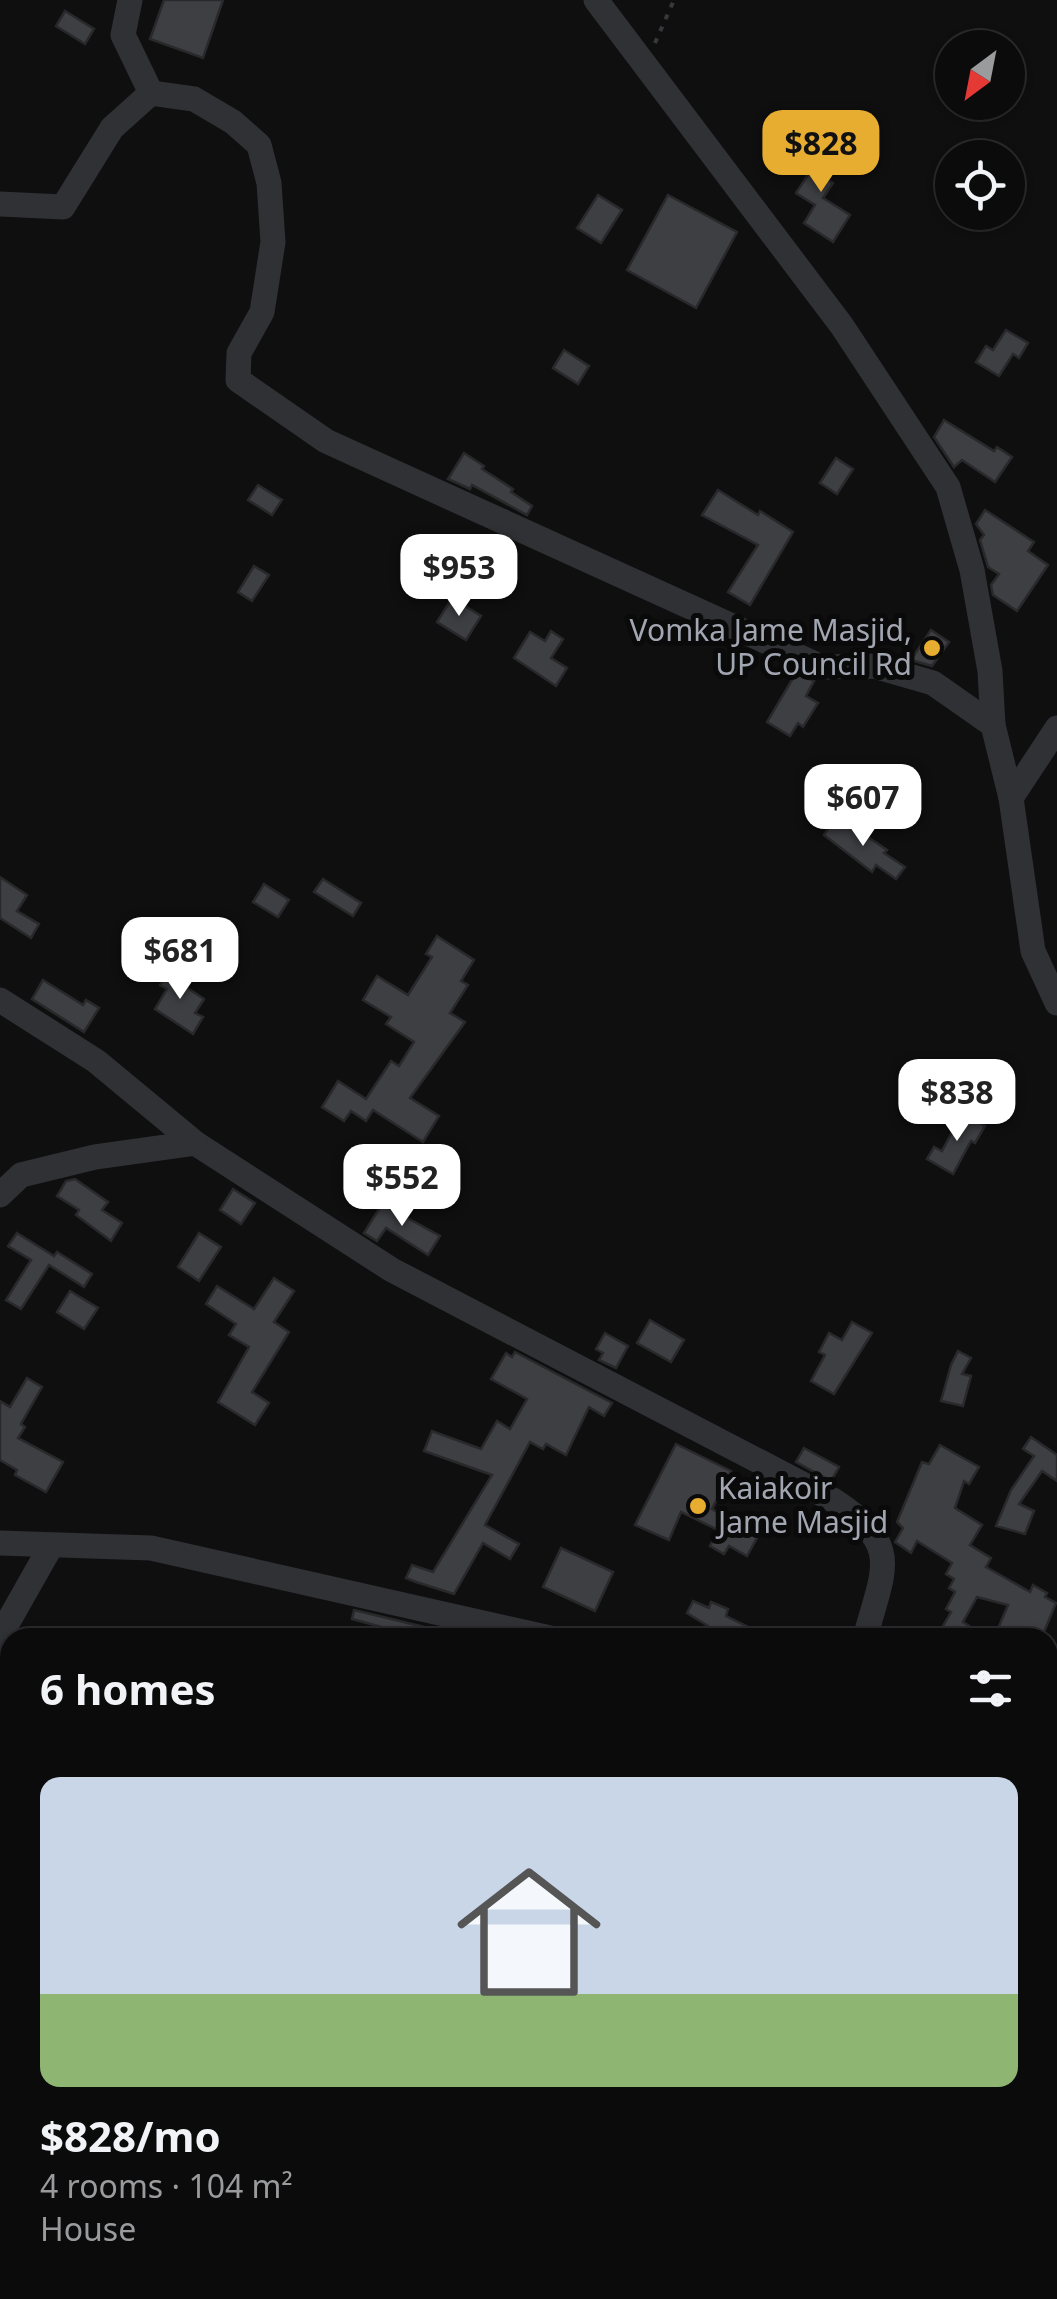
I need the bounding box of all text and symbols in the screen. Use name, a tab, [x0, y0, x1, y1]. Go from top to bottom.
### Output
north arrow	[935, 30, 1025, 120]
map controls	[935, 30, 1025, 230]
pin: $828	[762, 110, 880, 195]
text: $828	[784, 121, 858, 164]
button: locate	[935, 140, 1025, 230]
pin: $953	[400, 534, 518, 619]
text: $953	[422, 545, 496, 588]
place label: Vomka Jame Masjid, UP Council Rd	[630, 609, 912, 684]
marker: Vomka Jame Masjid, UP Council Rd	[921, 637, 943, 659]
pin: $607	[804, 764, 922, 849]
text: $607	[826, 775, 900, 818]
pin: $681	[121, 917, 239, 1002]
text: $681	[143, 928, 217, 971]
pin: $838	[898, 1059, 1016, 1144]
text: $838	[920, 1070, 994, 1113]
pin: $552	[343, 1144, 461, 1229]
text: $552	[365, 1155, 439, 1198]
place label: Kaiakoir Jame Masjid	[715, 1467, 888, 1542]
marker: Kaiakoir Jame Masjid	[687, 1495, 709, 1517]
text: 6 homes	[40, 1660, 216, 1717]
icon: filters	[963, 1661, 1018, 1716]
icon: home	[439, 1842, 619, 2022]
text: $828/mo	[40, 2107, 221, 2164]
text: 4 rooms · 104 m²	[40, 2164, 293, 2207]
text: House	[40, 2207, 136, 2250]

